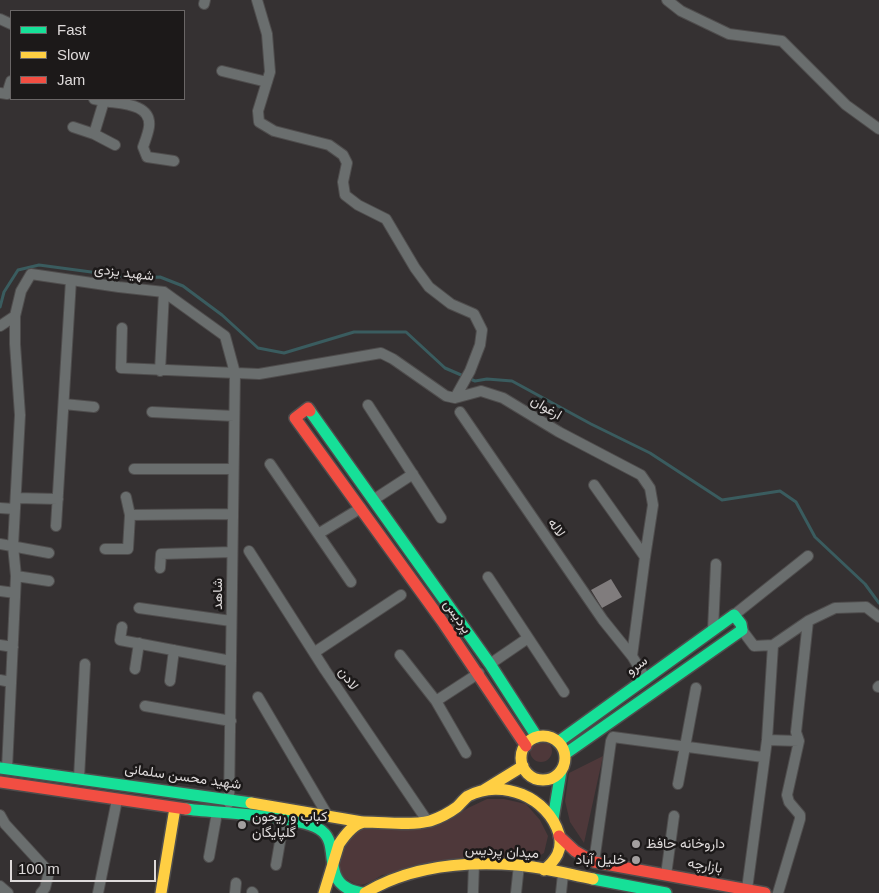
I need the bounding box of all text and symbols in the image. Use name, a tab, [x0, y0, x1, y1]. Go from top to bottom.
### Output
legend	[10, 10, 185, 100]
text: Fast	[57, 21, 86, 38]
text: Slow	[57, 46, 90, 63]
text: Jam	[57, 71, 85, 88]
street label: شهید یزدی	[93, 261, 155, 285]
street label: ارغوان	[527, 392, 565, 424]
street label: لاله	[544, 515, 568, 541]
street label: شاهد	[210, 578, 226, 610]
street label: پردیس	[439, 597, 475, 637]
street label: سرو	[623, 653, 651, 679]
street label: لادن	[334, 664, 362, 694]
street label: شهید محسن سلمانی	[124, 761, 242, 793]
place label: کباب و ریحون گلپایگان	[252, 809, 327, 842]
marker: کباب و ریحون گلپایگان	[236, 819, 248, 831]
place label: داروخانه حافظ	[646, 836, 725, 852]
marker: داروخانه حافظ	[630, 838, 642, 850]
street label: میدان پردیس	[465, 842, 539, 862]
scale bar	[12, 850, 159, 882]
place label: خلیل آباد	[576, 852, 626, 868]
marker: خلیل آباد	[630, 854, 642, 866]
street label: بازارچه	[686, 855, 724, 877]
text: 100 m	[18, 860, 60, 877]

